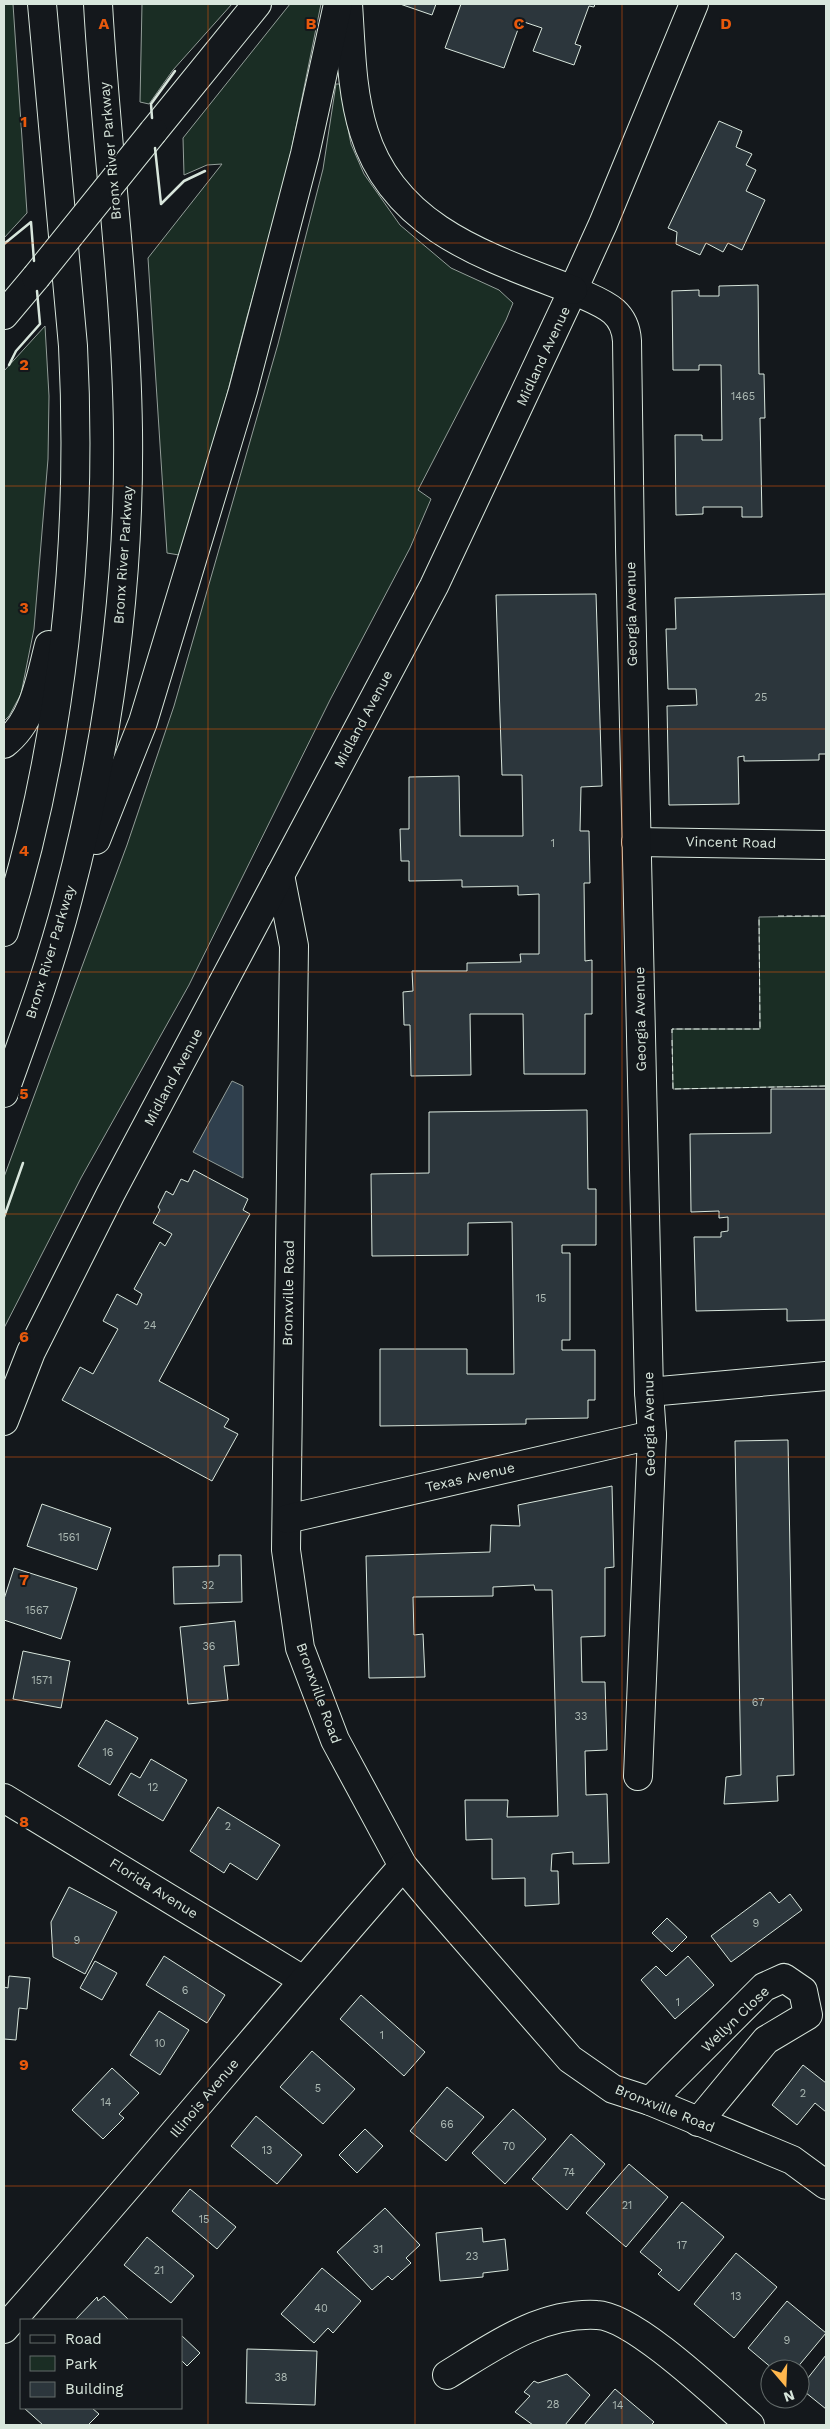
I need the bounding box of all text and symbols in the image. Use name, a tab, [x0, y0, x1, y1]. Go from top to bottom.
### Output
text: A	[99, 14, 110, 33]
text: B	[306, 14, 317, 33]
text: C	[514, 14, 525, 33]
text: D	[720, 14, 732, 33]
street label: Bronx River Parkway	[96, 81, 124, 221]
text: 1	[21, 112, 27, 131]
street label: Midland Avenue	[513, 304, 573, 408]
text: 2	[19, 355, 29, 374]
house number: 1465	[731, 390, 755, 403]
street label: Bronx River Parkway	[110, 485, 136, 625]
street label: Georgia Avenue	[622, 562, 640, 666]
text: 3	[19, 598, 29, 617]
street label: Midland Avenue	[331, 668, 395, 770]
house number: 25	[755, 691, 767, 704]
street label: Vincent Road	[685, 833, 777, 851]
house number: 1	[551, 837, 555, 850]
text: 4	[19, 841, 29, 860]
street label: Bronx River Parkway	[22, 883, 78, 1021]
street label: Georgia Avenue	[631, 967, 649, 1071]
street label: Midland Avenue	[141, 1026, 205, 1128]
text: 5	[19, 1084, 29, 1103]
street label: Bronxville Road	[279, 1240, 297, 1346]
house number: 15	[536, 1292, 546, 1305]
house number: 24	[144, 1319, 157, 1332]
text: 6	[19, 1327, 29, 1346]
street label: Georgia Avenue	[640, 1372, 658, 1476]
street label: Texas Avenue	[424, 1459, 516, 1495]
house number: 1561	[58, 1531, 80, 1544]
text: 7	[19, 1570, 29, 1589]
house number: 32	[202, 1579, 214, 1592]
house number: 1567	[25, 1604, 49, 1617]
house number: 36	[202, 1640, 216, 1653]
street label: Bronxville Road	[293, 1641, 345, 1745]
house number: 1571	[31, 1674, 53, 1687]
house number: 67	[752, 1696, 764, 1709]
house number: 33	[575, 1710, 587, 1723]
house number: 16	[103, 1746, 114, 1759]
house number: 12	[148, 1781, 158, 1794]
text: 8	[19, 1812, 29, 1831]
house number: 2	[225, 1820, 231, 1833]
street label: Florida Avenue	[107, 1855, 201, 1921]
house number: 9	[753, 1917, 760, 1930]
house number: 9	[74, 1934, 81, 1947]
street label: Wellyn Close	[698, 1983, 772, 2055]
house number: 6	[182, 1984, 189, 1997]
house number: 1	[676, 1996, 680, 2009]
house number: 1	[380, 2029, 384, 2042]
house number: 10	[154, 2037, 166, 2050]
text: 9	[19, 2055, 29, 2074]
street label: Illinois Avenue	[166, 2055, 242, 2141]
street label: Bronxville Road	[613, 2081, 717, 2135]
house number: 5	[315, 2082, 321, 2095]
house number: 2	[800, 2087, 806, 2100]
house number: 14	[100, 2096, 112, 2109]
house number: 66	[440, 2118, 454, 2131]
house number: 70	[503, 2140, 516, 2153]
house number: 13	[262, 2144, 272, 2157]
house number: 74	[563, 2166, 575, 2179]
house number: 21	[622, 2199, 632, 2212]
house number: 15	[199, 2213, 209, 2226]
house number: 17	[677, 2239, 687, 2252]
house number: 31	[373, 2243, 383, 2256]
house number: 23	[466, 2250, 478, 2263]
house number: 21	[154, 2264, 164, 2277]
house number: 13	[731, 2290, 741, 2303]
house number: 40	[314, 2302, 328, 2315]
legend	[20, 2319, 182, 2409]
text: Road	[65, 2330, 102, 2348]
house number: 9	[784, 2334, 791, 2347]
text: Park	[65, 2355, 98, 2373]
north arrow	[760, 2359, 810, 2409]
house number: 38	[274, 2371, 288, 2384]
text: Building	[65, 2380, 123, 2398]
text: N	[782, 2387, 797, 2406]
house number: 28	[546, 2398, 560, 2411]
house number: 14	[612, 2399, 624, 2412]

